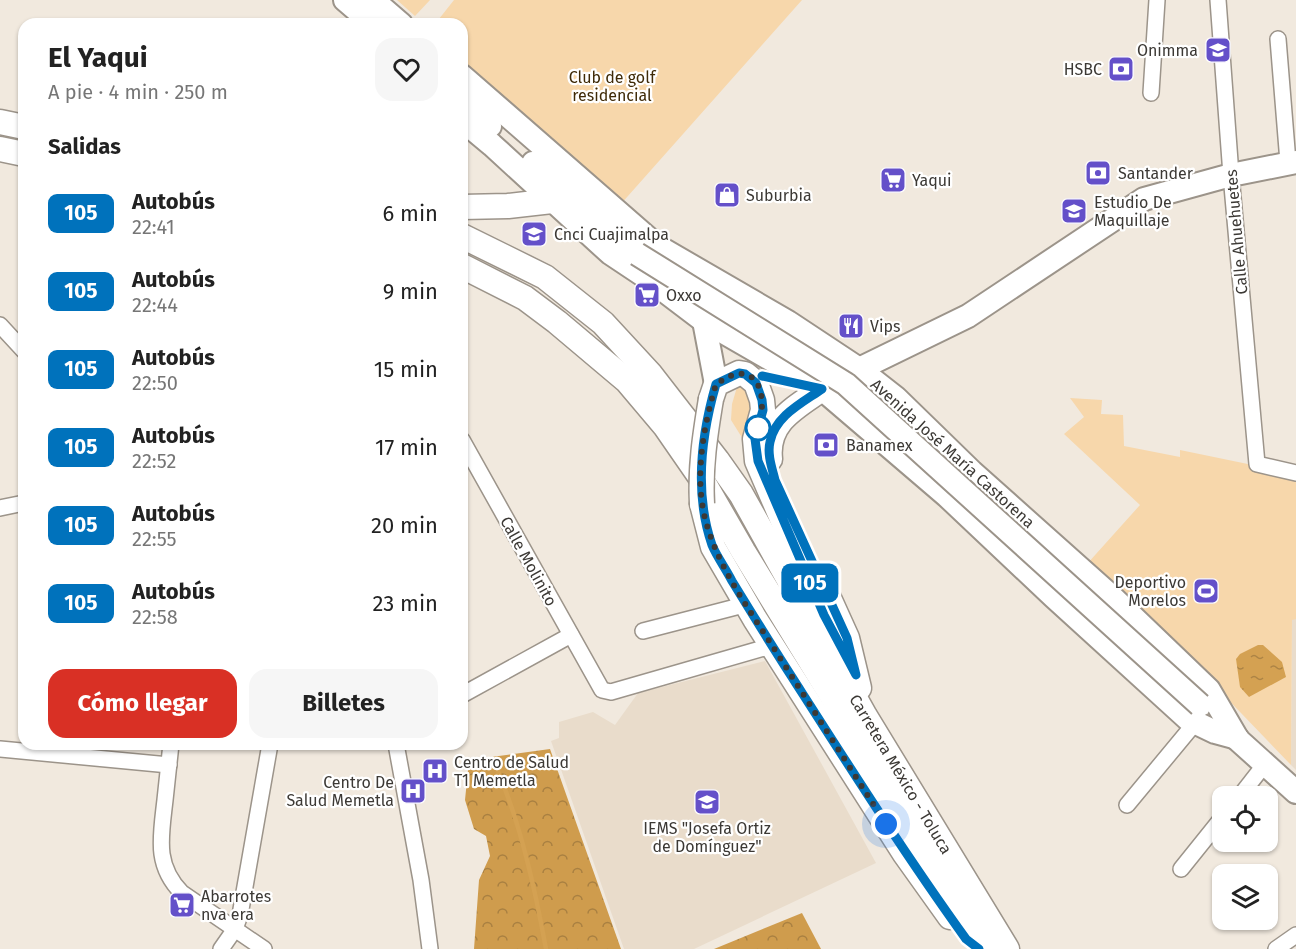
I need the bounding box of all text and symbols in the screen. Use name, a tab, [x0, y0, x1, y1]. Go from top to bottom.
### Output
school or university icon: Onimma	[1203, 35, 1233, 65]
button: heart	[375, 38, 438, 101]
text: El Yaqui	[48, 41, 148, 74]
place label: Onimma	[1137, 41, 1198, 60]
bank icon: HSBC	[1106, 54, 1136, 84]
place label: HSBC	[1064, 60, 1102, 79]
park label: Club de golf residencial	[569, 68, 657, 105]
text: A pie · 4 min · 250 m	[48, 80, 228, 104]
text: Salidas	[48, 133, 121, 160]
bank icon: Santander	[1083, 158, 1113, 188]
place label: Santander	[1118, 164, 1194, 183]
supermarket icon: Yaqui	[878, 165, 908, 195]
street label: Calle Ahuehuetes	[1222, 169, 1251, 295]
place label: Yaqui	[912, 171, 952, 190]
shop icon: Suburbia	[712, 180, 742, 210]
place label: Suburbia	[746, 186, 812, 205]
text: Autobús	[132, 188, 215, 215]
place label: Estudio De Maquillaje	[1094, 193, 1172, 230]
school or university icon: Estudio De Maquillaje	[1059, 196, 1089, 226]
text: 105	[64, 200, 98, 226]
text: 6 min	[382, 200, 438, 227]
text: 22:41	[132, 215, 175, 239]
school or university icon: Cnci Cuajimalpa	[519, 219, 549, 249]
place label: Cnci Cuajimalpa	[554, 225, 669, 244]
text: Autobús	[132, 266, 215, 293]
text: 105	[64, 278, 98, 304]
text: 9 min	[383, 278, 438, 305]
supermarket icon: Oxxo	[632, 280, 662, 310]
place label: Oxxo	[666, 286, 702, 305]
text: 22:44	[132, 293, 178, 317]
restaurant icon: Vips	[836, 311, 866, 341]
place label: Vips	[870, 317, 900, 336]
text: Autobús	[132, 344, 215, 371]
text: 105	[64, 356, 98, 382]
text: 15 min	[374, 356, 438, 383]
text: 22:50	[132, 371, 178, 395]
street label: Avenida José María Castorena	[867, 375, 1038, 532]
unlabelled marker	[745, 415, 771, 441]
text: Autobús	[132, 422, 215, 449]
bank icon: Banamex	[811, 430, 841, 460]
text: 105	[64, 434, 98, 460]
text: 17 min	[375, 434, 438, 461]
place label: Banamex	[846, 436, 913, 455]
text: 22:52	[132, 449, 176, 473]
text: Autobús	[132, 500, 215, 527]
text: 105	[64, 512, 98, 538]
text: 20 min	[371, 512, 438, 539]
street label: Calle Molinito	[496, 513, 561, 609]
text: 22:55	[132, 527, 177, 551]
line badge: 105	[776, 564, 844, 602]
text: 105	[793, 570, 827, 596]
place label: Deportivo Morelos	[1115, 573, 1186, 610]
sports icon: Deportivo Morelos	[1191, 576, 1221, 606]
text: Autobús	[132, 578, 215, 605]
text: 105	[64, 590, 98, 616]
text: 23 min	[372, 590, 438, 617]
text: 22:58	[132, 605, 178, 629]
button: Cómo llegar	[48, 669, 237, 738]
button: Billetes	[249, 669, 438, 738]
street label: Carretera México - Toluca	[845, 691, 956, 857]
place label: Centro de Salud T1 Memetla	[454, 753, 569, 790]
hospital icon: Centro de Salud T1 Memetla	[420, 756, 450, 786]
place label: Centro De Salud Memetla	[286, 773, 394, 810]
hospital icon: Centro De Salud Memetla	[398, 776, 428, 806]
map controls	[1212, 786, 1278, 930]
button: locate	[1212, 786, 1278, 852]
school or university icon: IEMS "Josefa Ortiz de Domínguez"	[692, 787, 722, 817]
your location	[871, 809, 901, 839]
place label: IEMS "Josefa Ortiz de Domínguez"	[643, 819, 771, 856]
button: layers	[1212, 864, 1278, 930]
place label: Abarrotes nva era	[201, 887, 271, 924]
supermarket icon: Abarrotes nva era	[167, 890, 197, 920]

